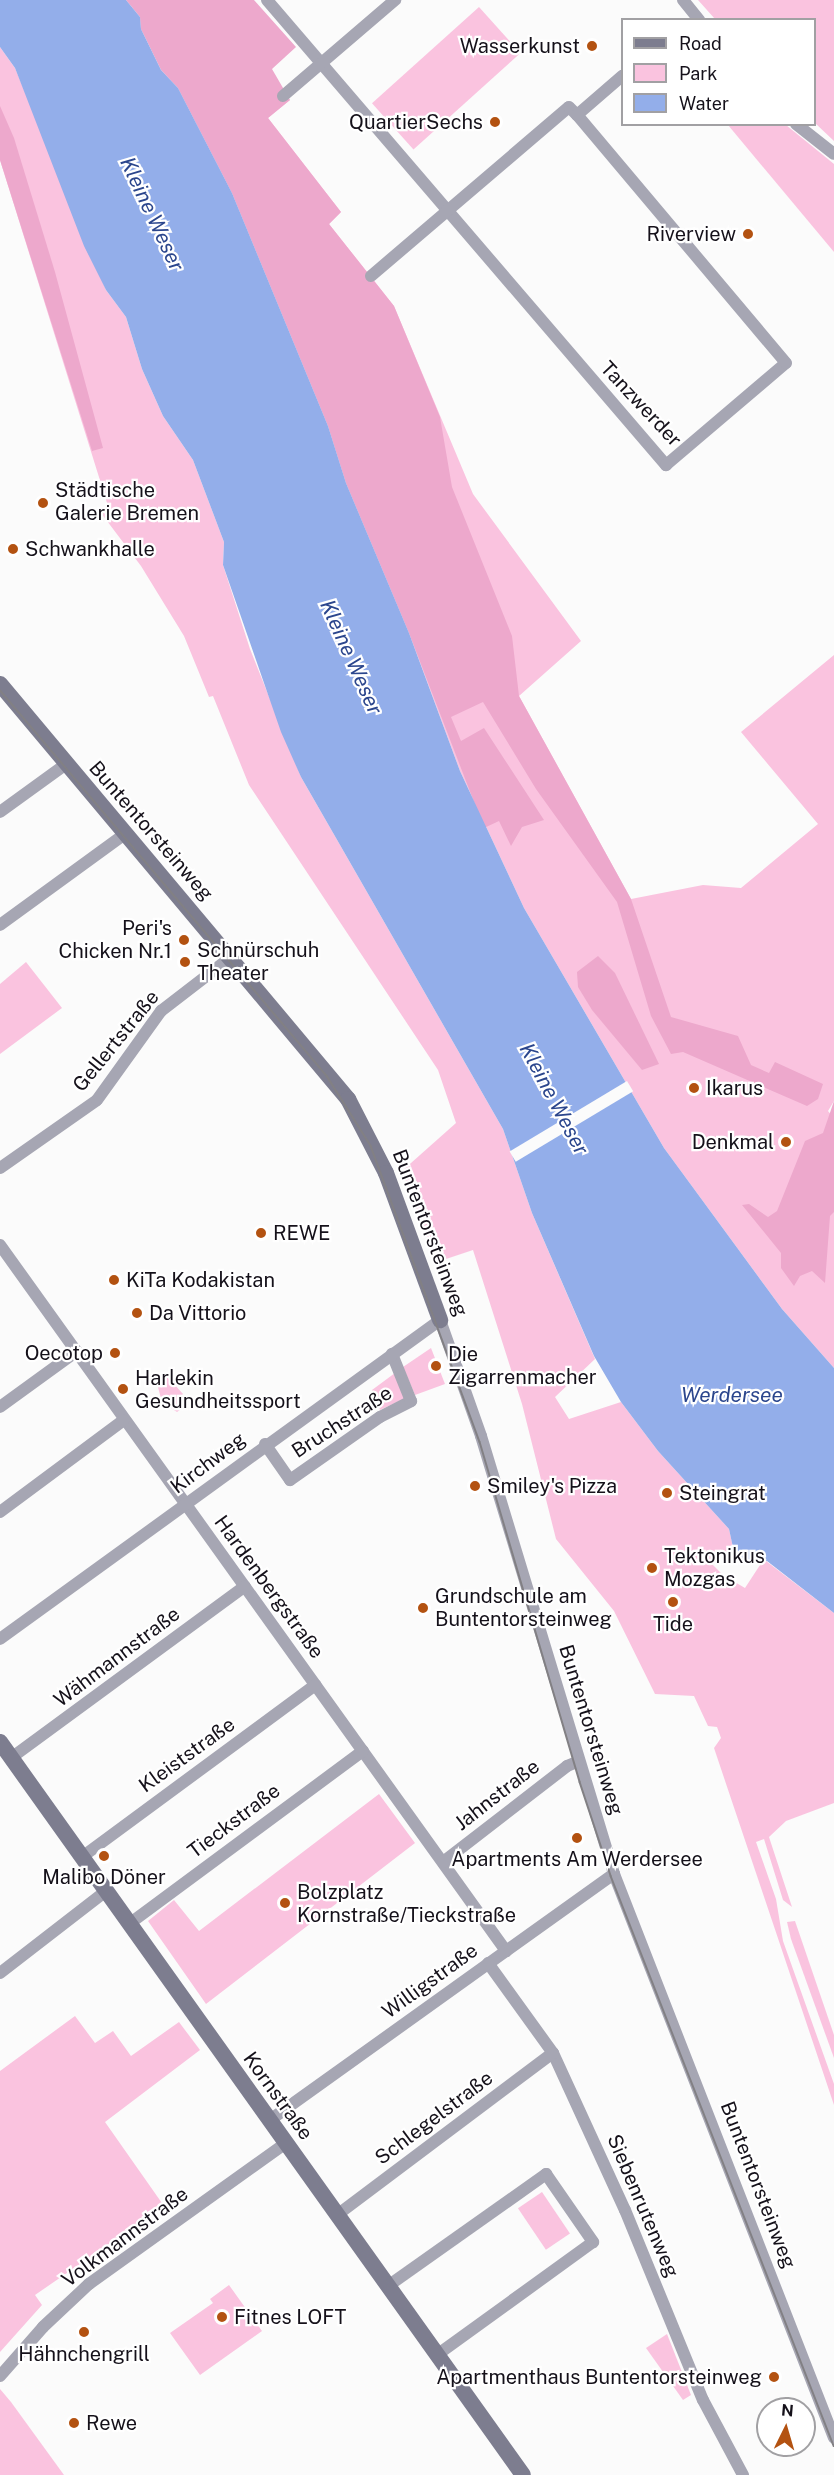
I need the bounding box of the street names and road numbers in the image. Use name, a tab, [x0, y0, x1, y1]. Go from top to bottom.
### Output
street label: Tanzwerder	[595, 356, 687, 452]
street label: Buntentorsteinweg	[84, 756, 218, 906]
street label: Gellertstraße	[68, 986, 164, 1096]
street label: Buntentorsteinweg	[387, 1146, 473, 1320]
street label: Bruchstraße	[288, 1381, 396, 1463]
street label: Kirchweg	[166, 1427, 250, 1499]
street label: Hardenbergstraße	[209, 1511, 329, 1663]
street label: Wähmannstraße	[49, 1602, 185, 1712]
street label: Buntentorsteinweg	[554, 1642, 628, 1818]
street label: Kleiststraße	[134, 1712, 240, 1798]
street label: Jahnstraße	[450, 1754, 544, 1836]
street label: Tieckstraße	[183, 1779, 285, 1863]
street label: Willigstraße	[378, 1938, 482, 2024]
street label: Kornstraße	[238, 2047, 318, 2145]
street label: Schlegelstraße	[370, 2066, 498, 2170]
street label: Buntentorsteinweg	[715, 2098, 801, 2272]
street label: Siebenrutenweg	[602, 2131, 684, 2281]
street label: Volkmannstraße	[57, 2182, 193, 2292]

